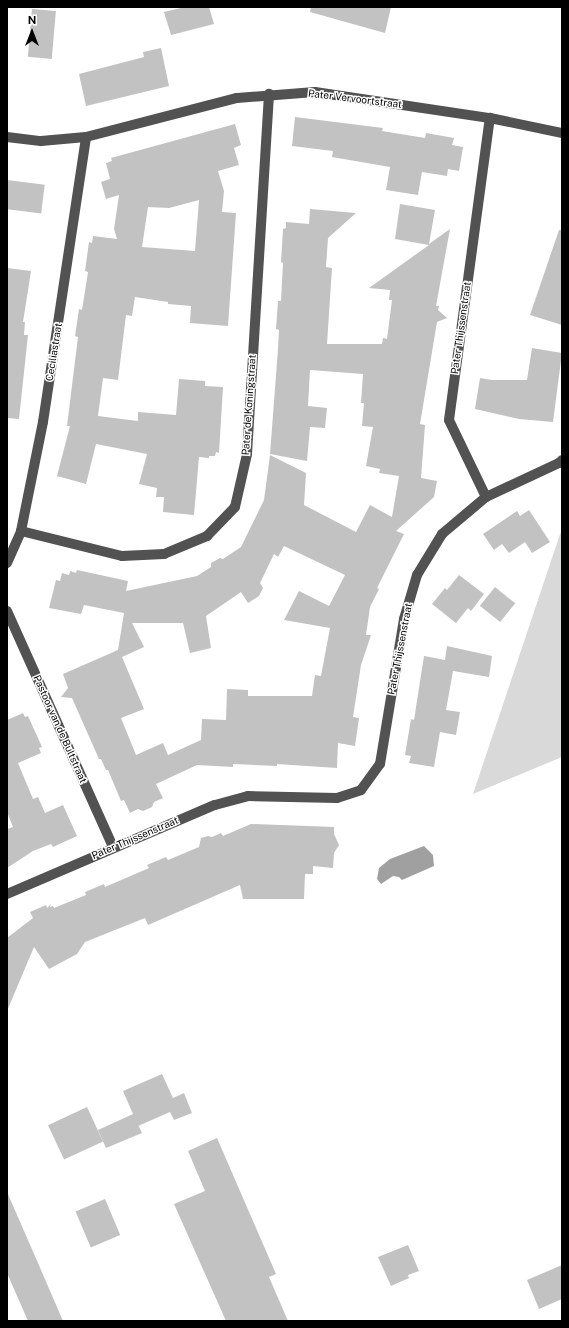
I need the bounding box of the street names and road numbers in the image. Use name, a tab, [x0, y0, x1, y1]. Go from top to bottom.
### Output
street label: Pater Vervoortstraat	[307, 87, 403, 111]
street label: Pater Thijssenstraat	[449, 281, 473, 375]
street label: Ceciliastraat	[43, 322, 65, 382]
street label: Pater de Koningstraat	[239, 354, 259, 456]
street label: Pater Thijssenstraat	[385, 602, 415, 696]
street label: Pastoor van de Bultstraat	[31, 673, 89, 785]
street label: Pater Thijssenstraat	[90, 814, 180, 862]

